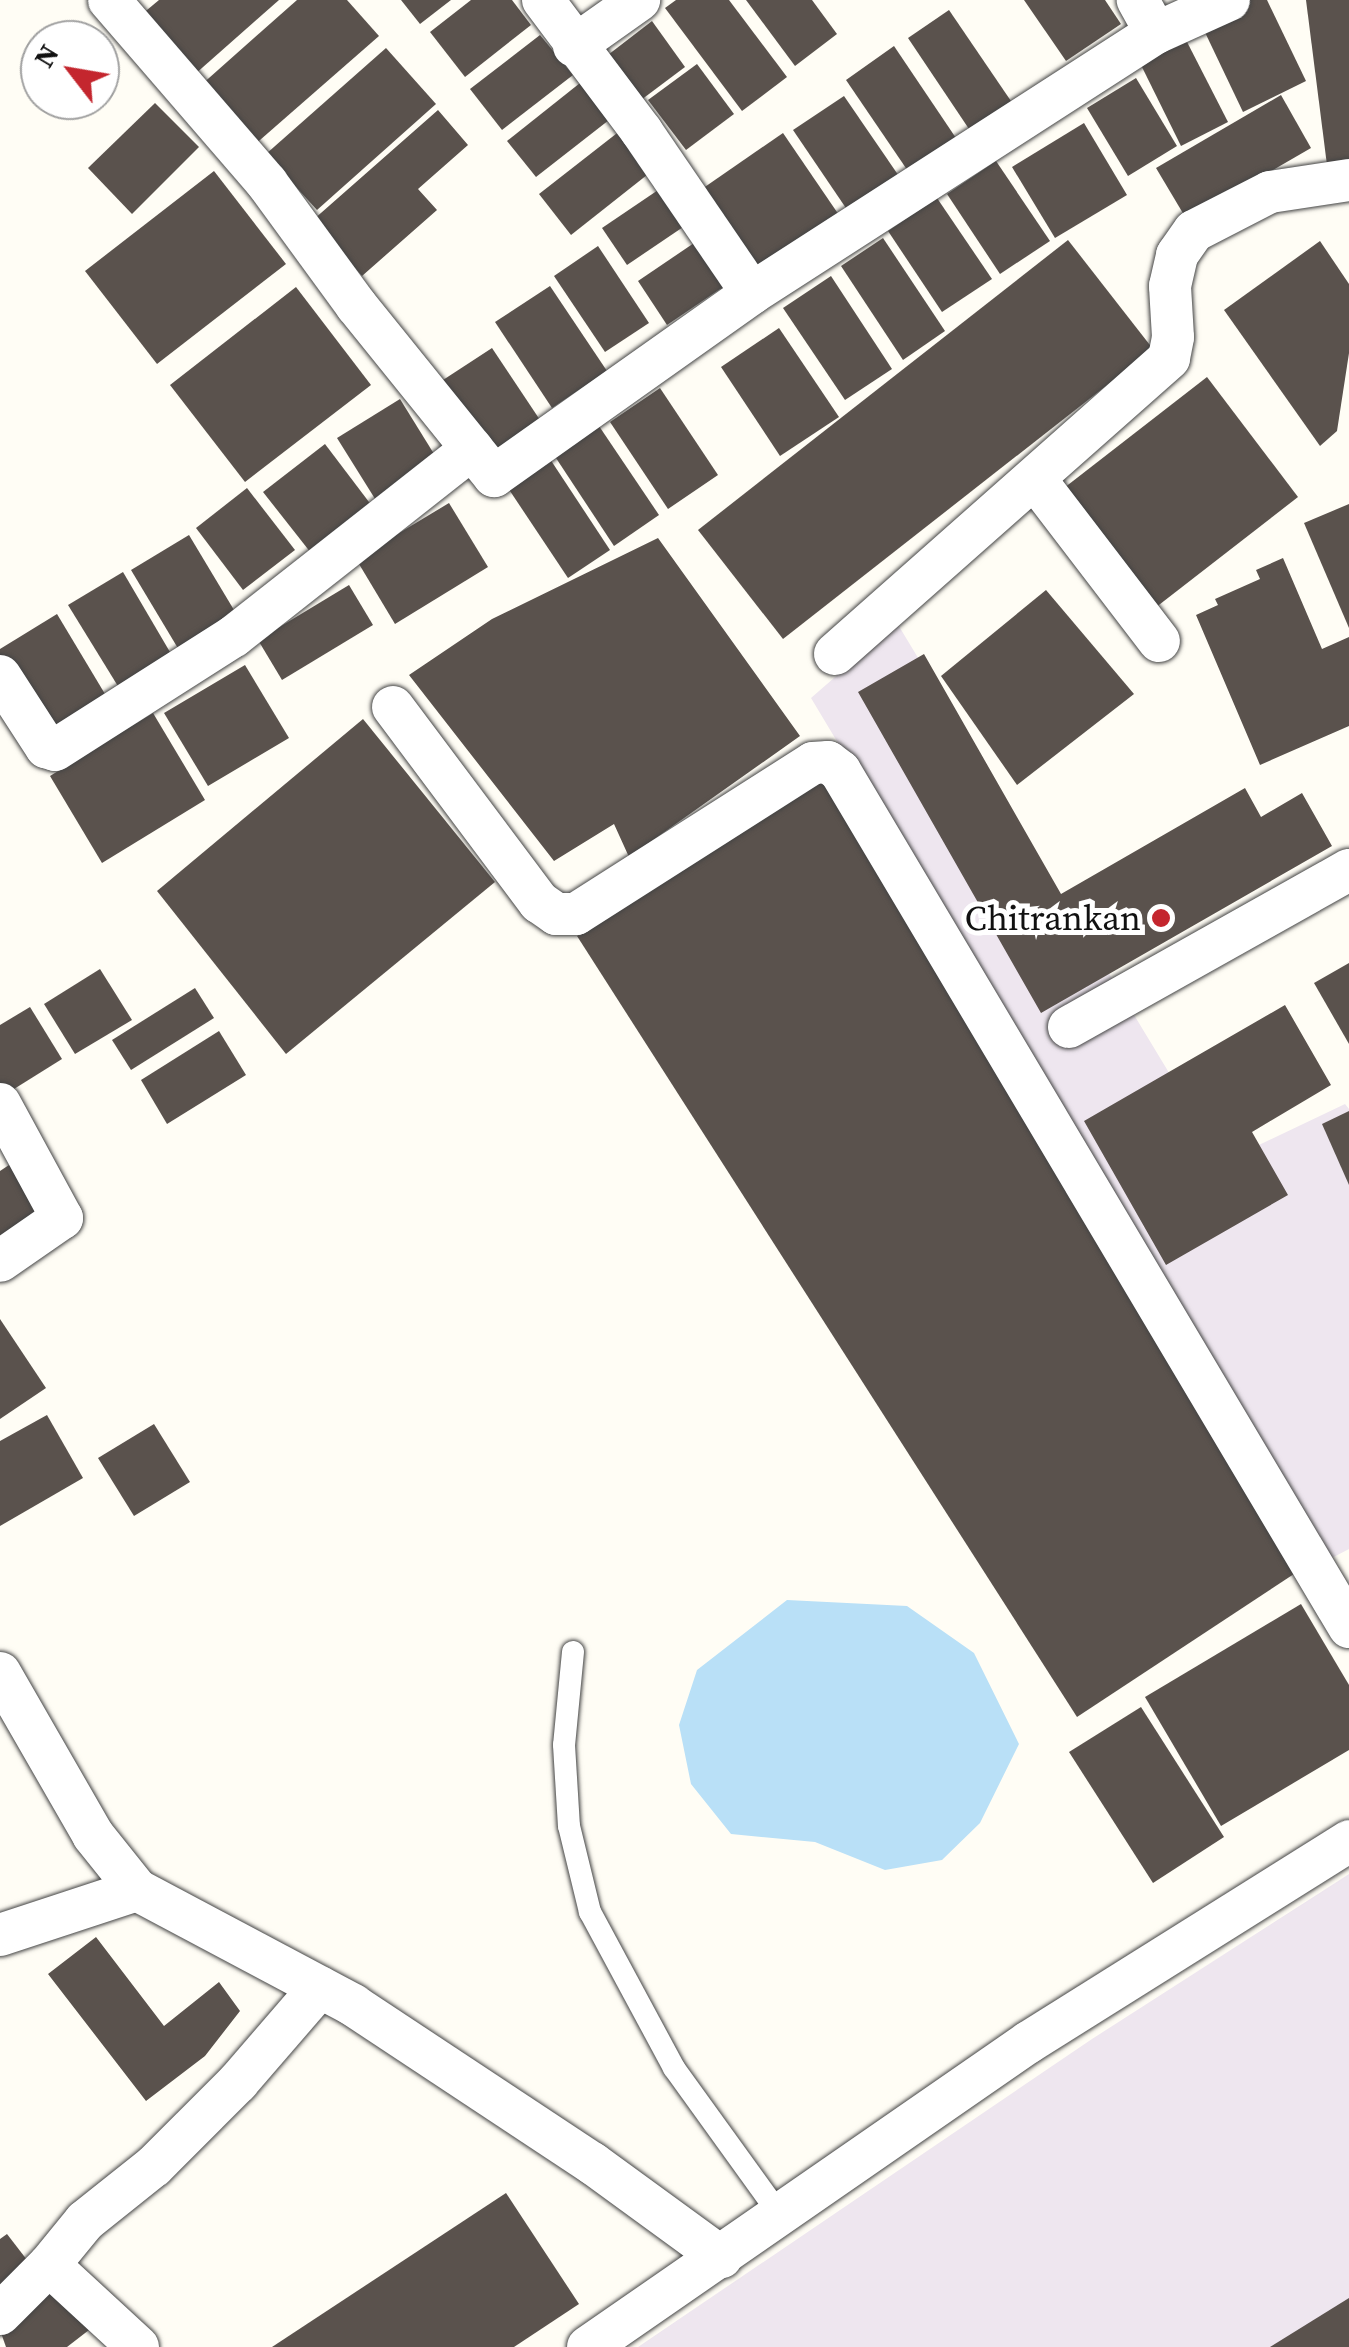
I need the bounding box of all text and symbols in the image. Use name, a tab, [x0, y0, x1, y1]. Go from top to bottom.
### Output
north arrow	[20, 20, 120, 120]
text: N	[24, 37, 68, 74]
place label: Chitrankan	[965, 897, 1141, 939]
marker: Chitrankan	[1150, 907, 1172, 929]

